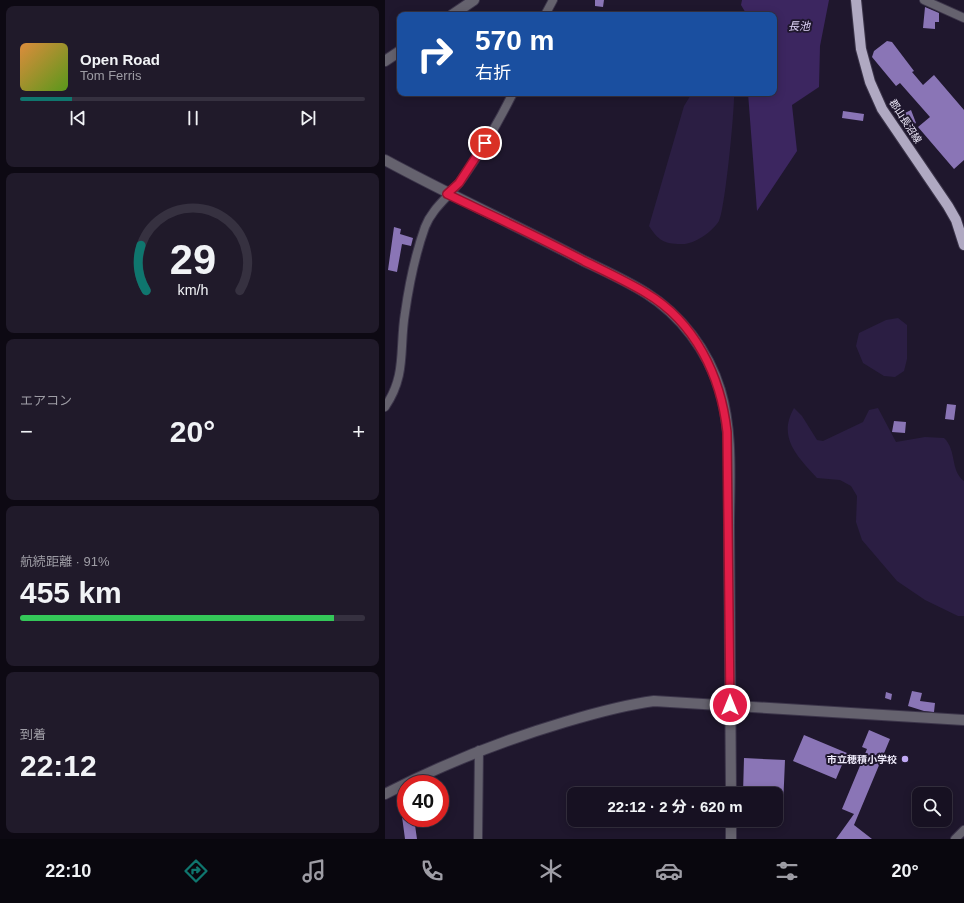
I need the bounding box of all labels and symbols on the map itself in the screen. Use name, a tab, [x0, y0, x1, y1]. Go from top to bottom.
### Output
water label: 長池	[788, 20, 811, 32]
street label: 郡山長沼線	[887, 97, 924, 145]
pin	[468, 126, 502, 160]
position arrow	[709, 684, 751, 726]
place label: 市立穂積小学校	[827, 754, 897, 765]
marker: 市立穂積小学校	[900, 754, 910, 764]
speed limit sign: 40	[397, 775, 449, 827]

